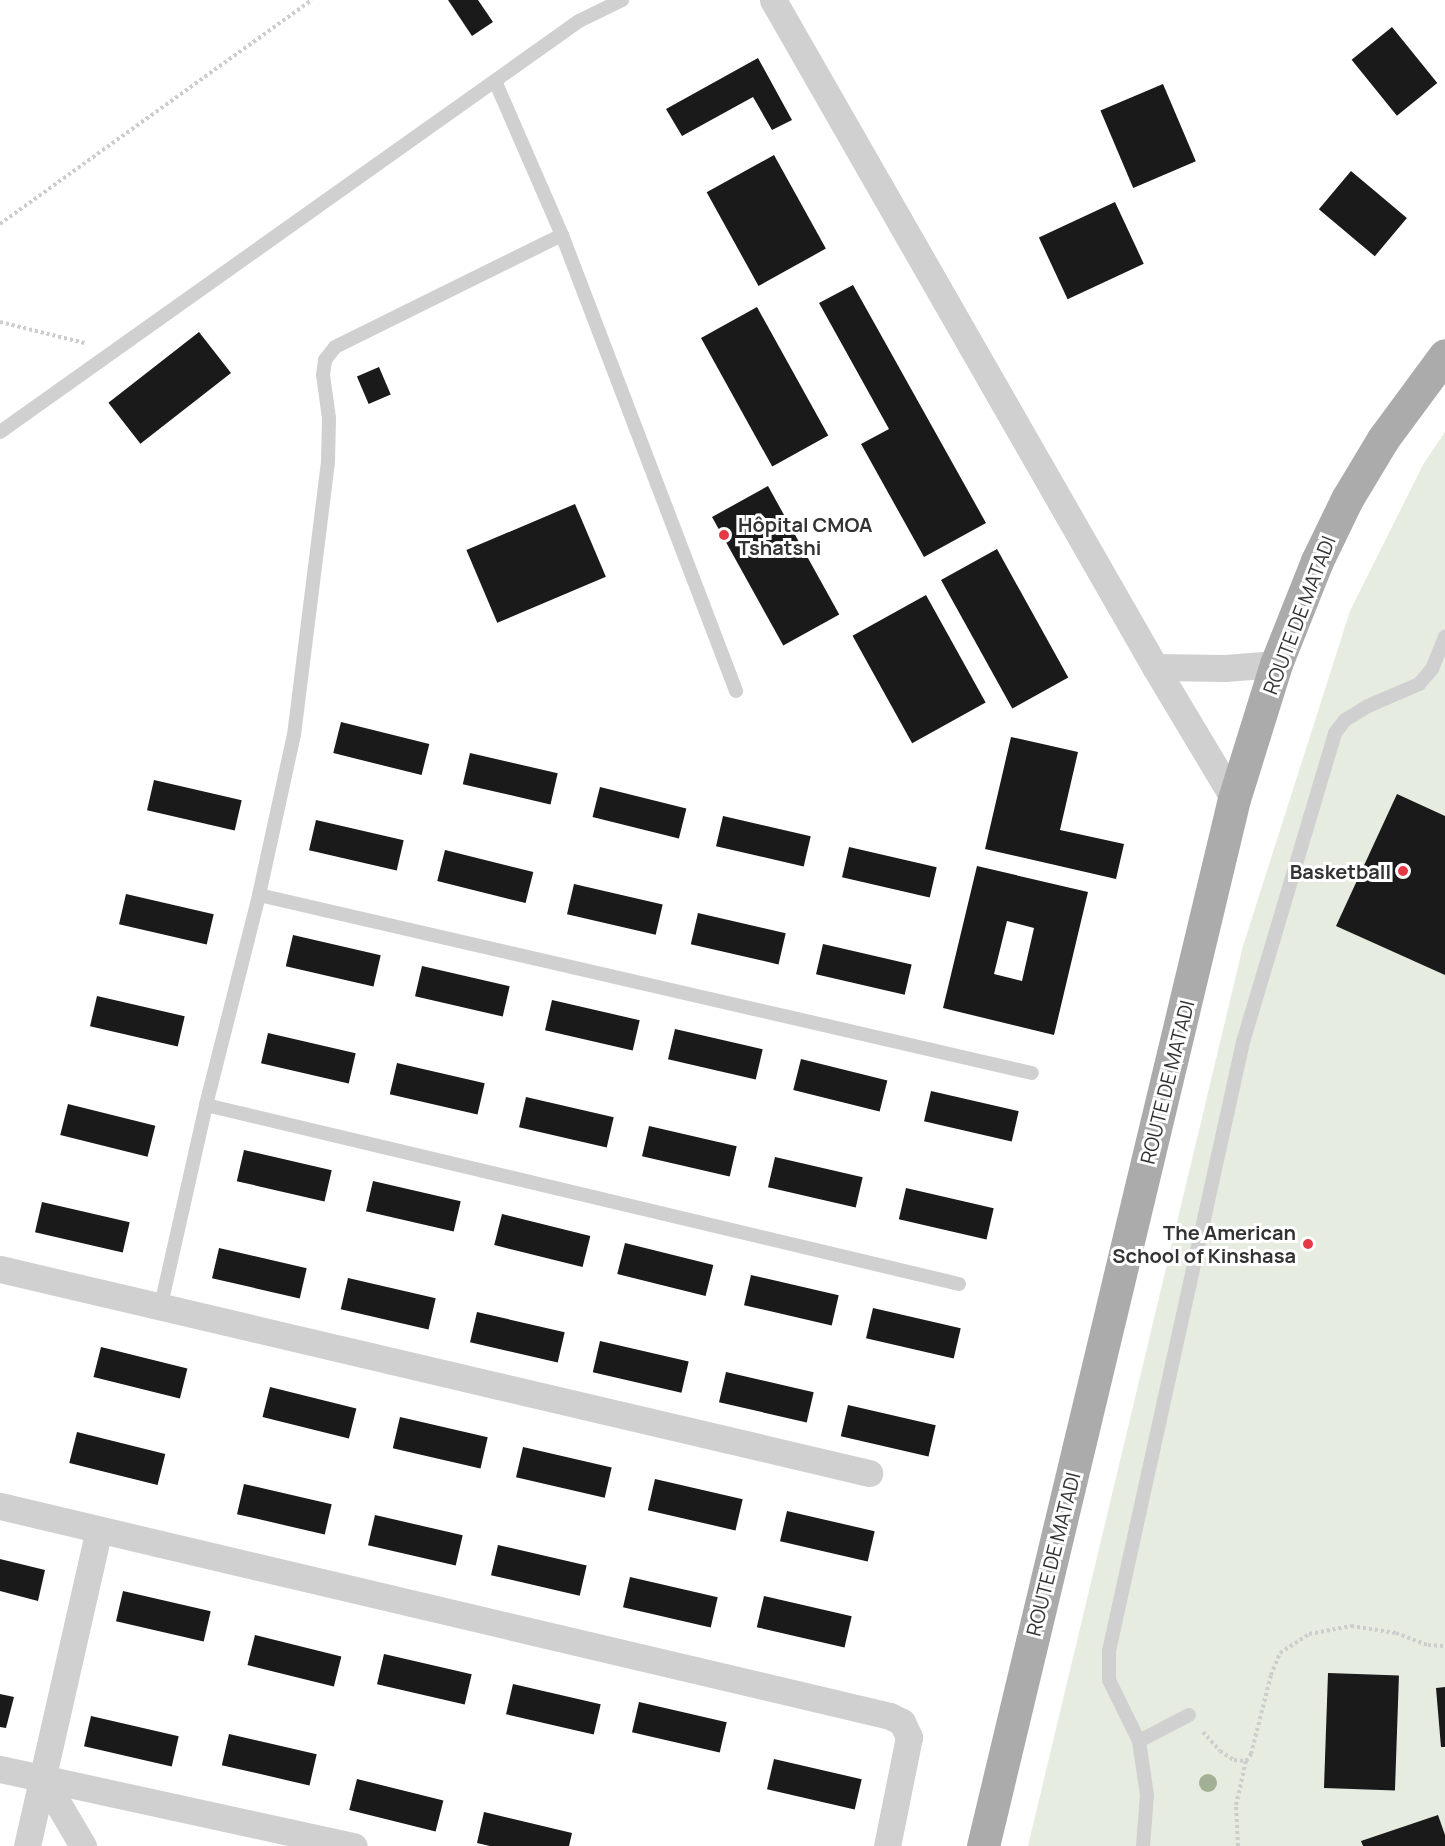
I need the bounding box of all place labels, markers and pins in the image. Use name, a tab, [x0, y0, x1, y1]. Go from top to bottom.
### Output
place label: Hôpital CMOA Tshatshi	[738, 512, 872, 559]
marker: Hôpital CMOA Tshatshi	[715, 526, 733, 544]
place label: Basketball	[1290, 859, 1391, 883]
marker: Basketball	[1396, 864, 1410, 878]
place label: The American School of Kinshasa	[1112, 1220, 1296, 1267]
marker: The American School of Kinshasa	[1301, 1237, 1315, 1251]

